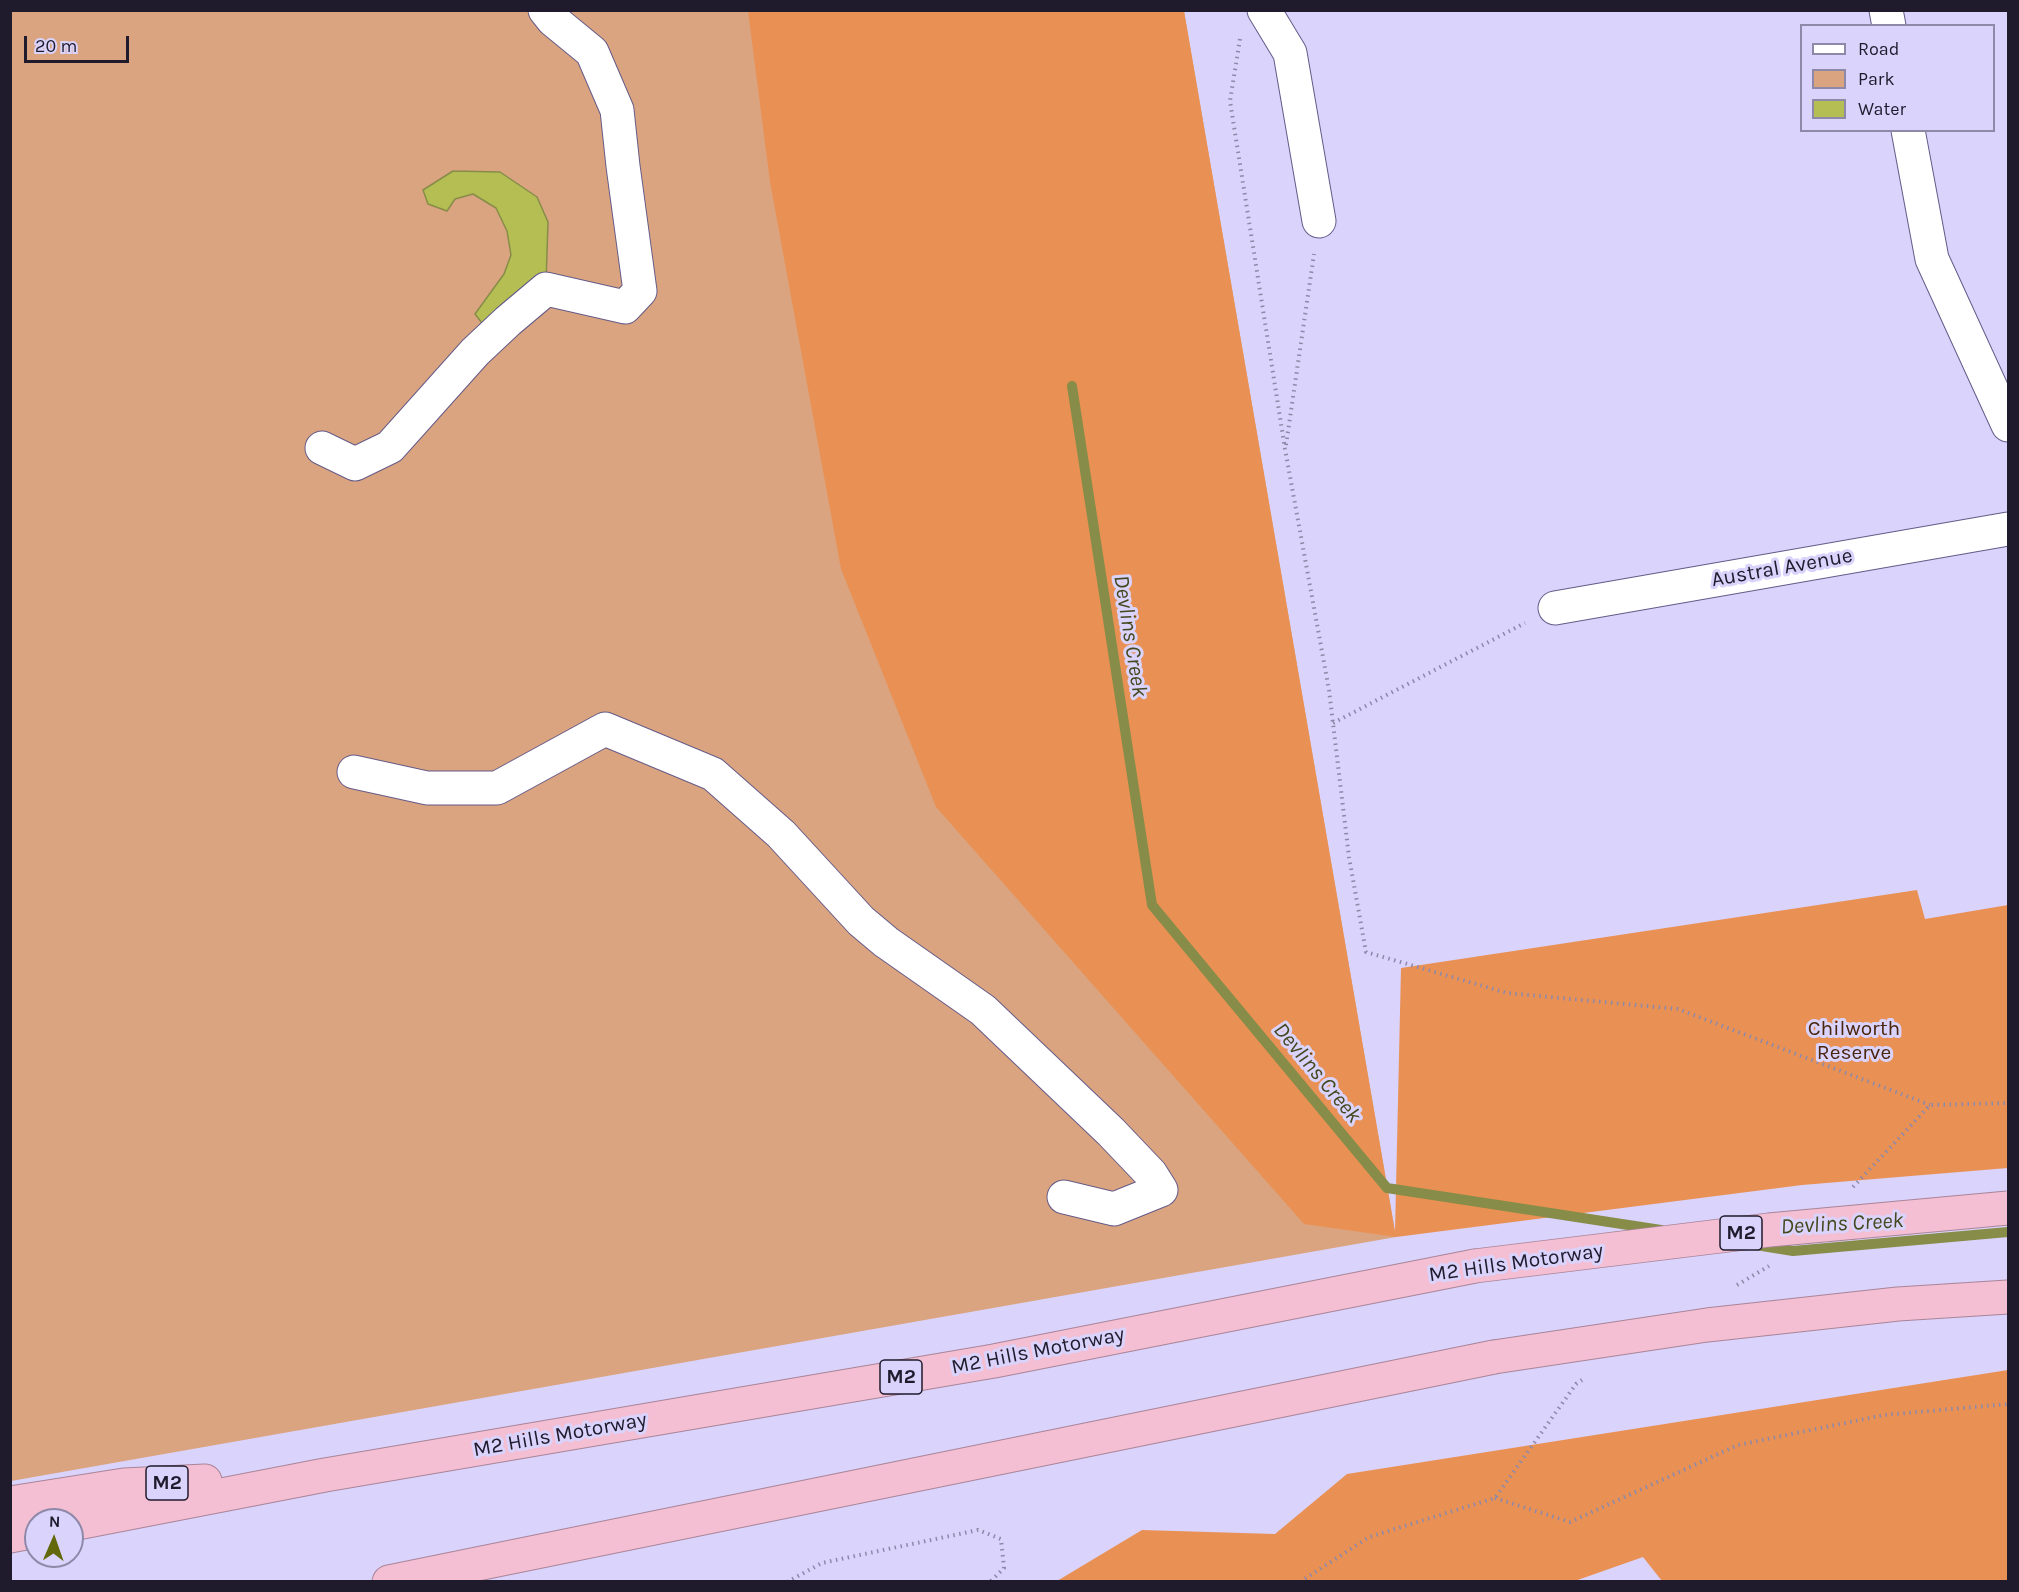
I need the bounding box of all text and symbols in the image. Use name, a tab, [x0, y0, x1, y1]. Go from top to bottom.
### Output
scale bar	[27, 24, 132, 62]
legend	[1800, 24, 1995, 132]
text: 20 m	[35, 35, 77, 57]
text: Road	[1858, 38, 1899, 60]
text: Park	[1858, 68, 1895, 90]
text: Water	[1858, 98, 1906, 120]
street label: Austral Avenue	[1709, 543, 1855, 593]
water label: Devlins Creek	[1107, 573, 1153, 699]
park label: Chilworth Reserve	[1808, 1016, 1900, 1066]
water label: Devlins Creek	[1267, 1017, 1367, 1129]
water label: Devlins Creek	[1780, 1208, 1904, 1240]
road number: M2	[1720, 1216, 1762, 1250]
street label: M2 Hills Motorway	[1427, 1238, 1605, 1288]
street label: M2 Hills Motorway	[949, 1322, 1127, 1380]
road number: M2	[880, 1360, 922, 1394]
street label: M2 Hills Motorway	[471, 1407, 649, 1463]
road number: M2	[146, 1466, 188, 1500]
north arrow	[24, 1508, 84, 1568]
text: N	[48, 1512, 61, 1531]

